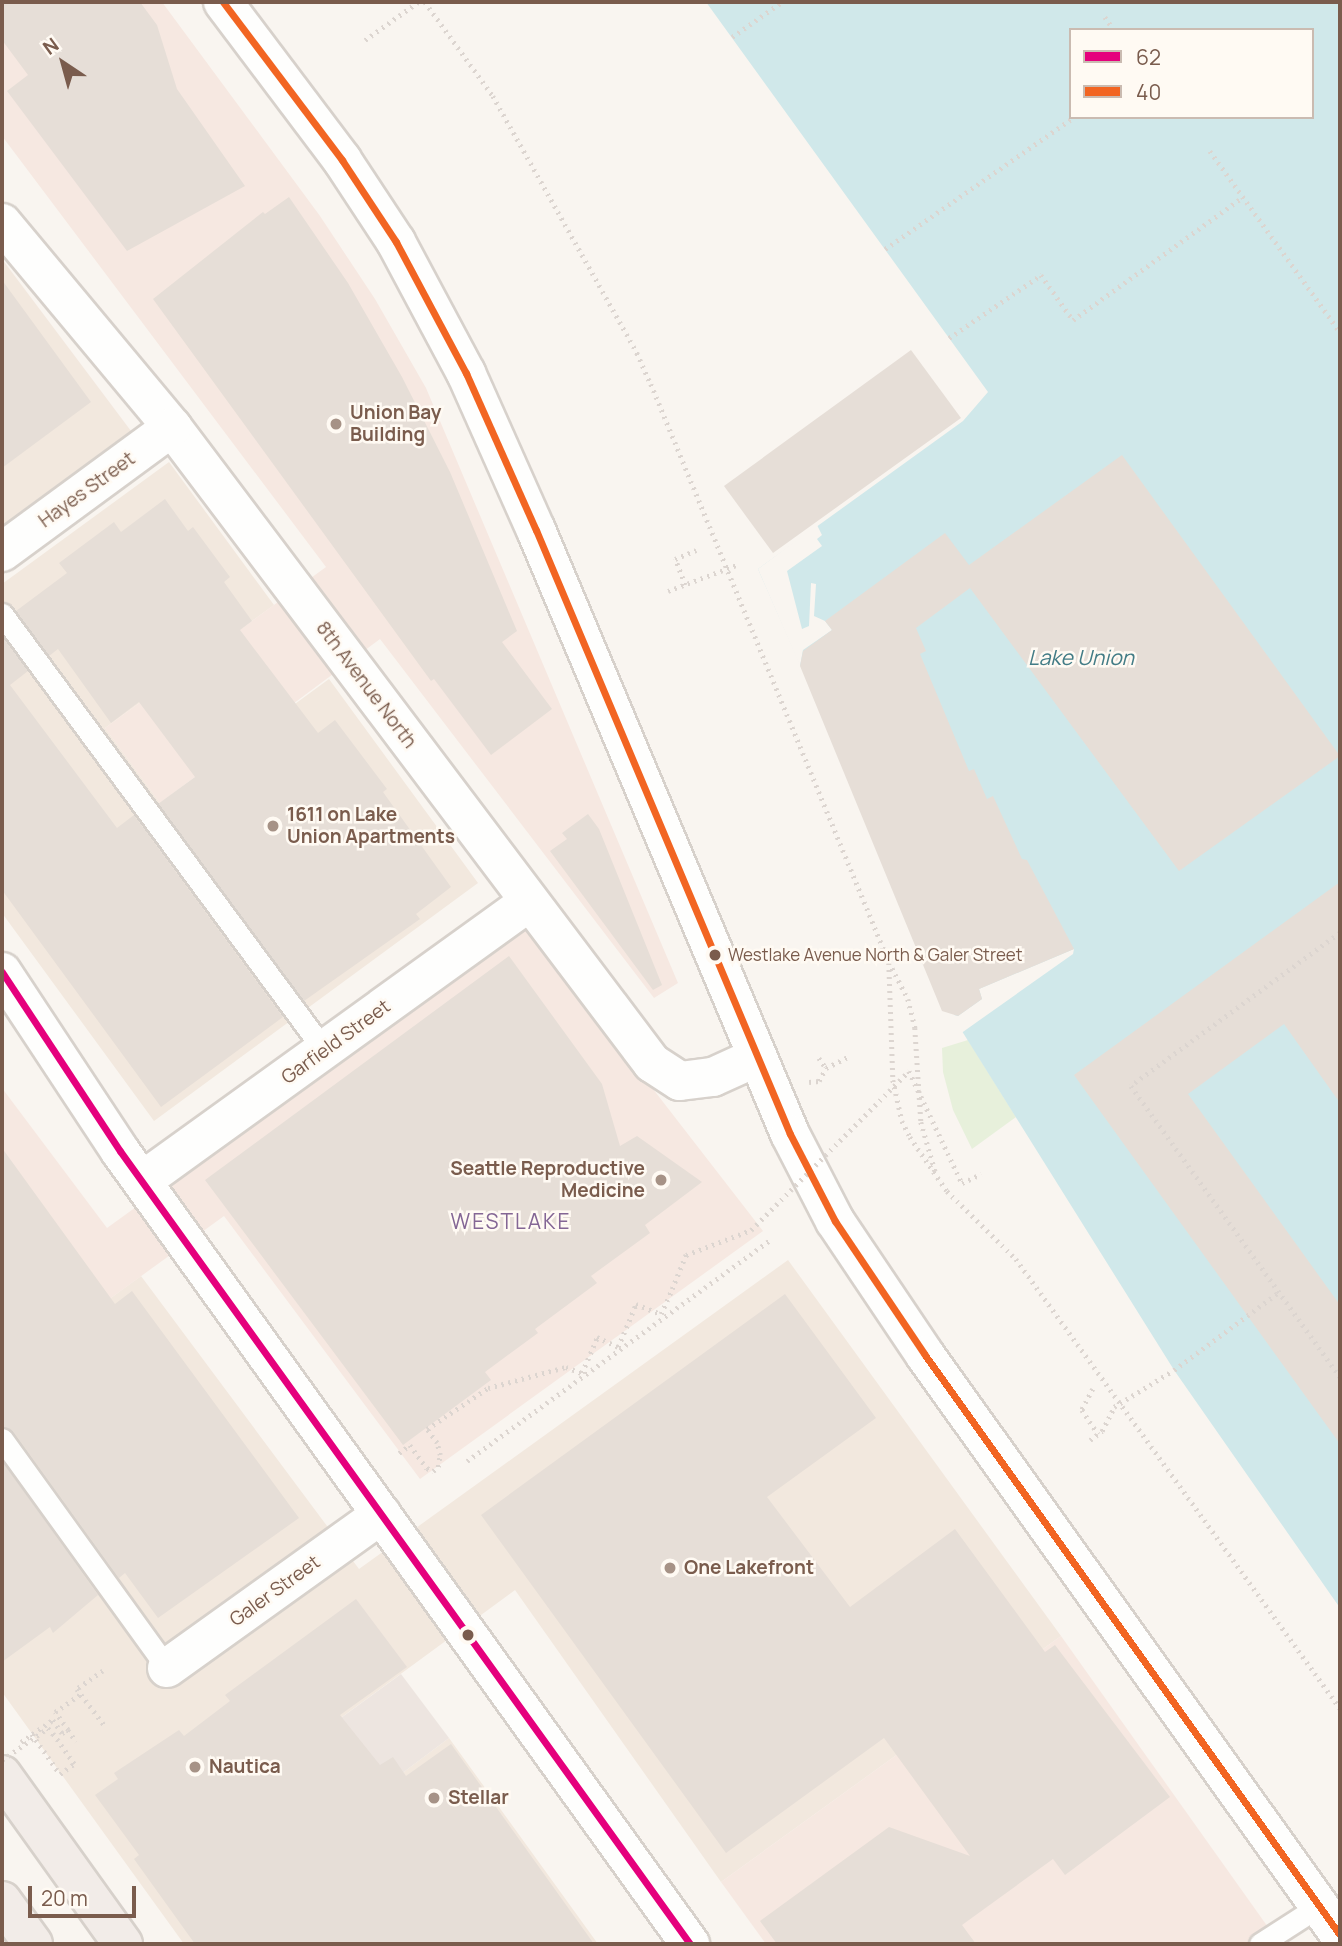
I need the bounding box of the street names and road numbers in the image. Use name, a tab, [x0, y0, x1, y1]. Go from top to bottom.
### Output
street label: Hayes Street	[34, 447, 140, 533]
street label: 8th Avenue North	[311, 617, 421, 753]
street label: Garfield Street	[277, 995, 395, 1089]
street label: Galer Street	[225, 1551, 325, 1631]

